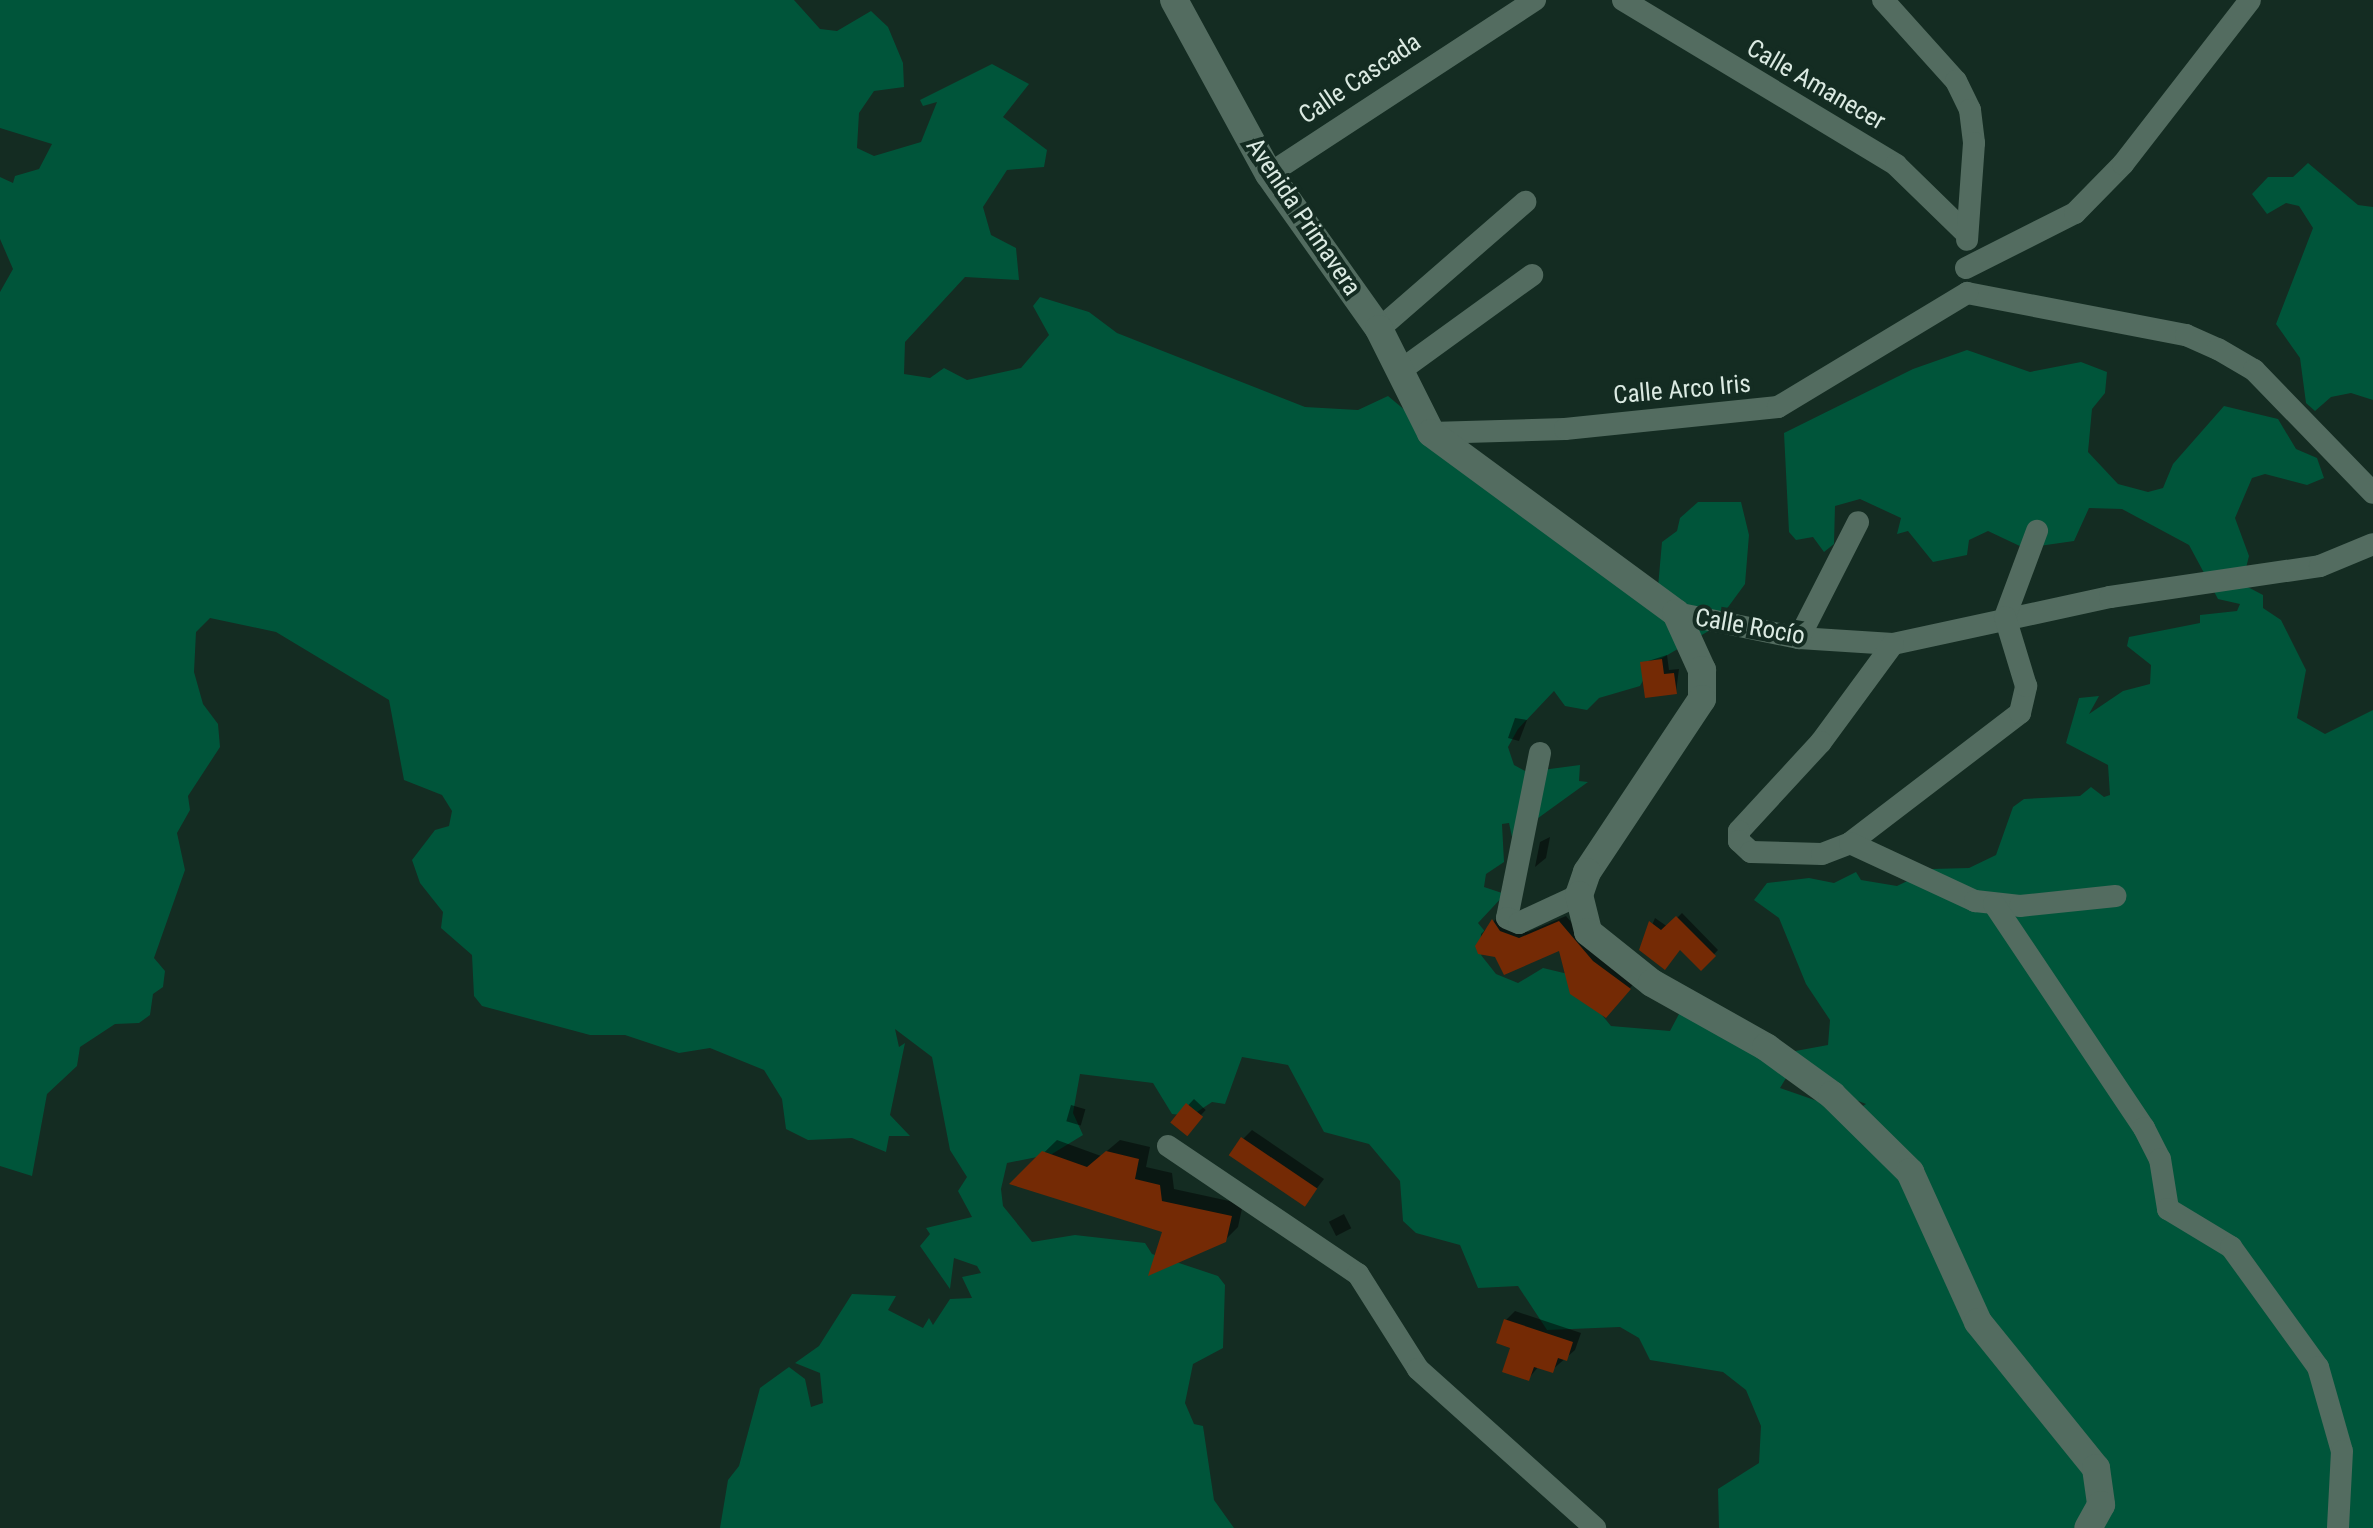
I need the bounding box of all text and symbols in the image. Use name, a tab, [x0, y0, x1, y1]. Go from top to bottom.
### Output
street label: Calle Cascada	[1293, 27, 1427, 131]
street label: Calle Amanecer	[1741, 33, 1891, 137]
street label: Avenida Primavera	[1239, 133, 1367, 301]
street label: Calle Arco Iris	[1612, 369, 1752, 411]
street label: Calle Rocío	[1693, 603, 1807, 651]

